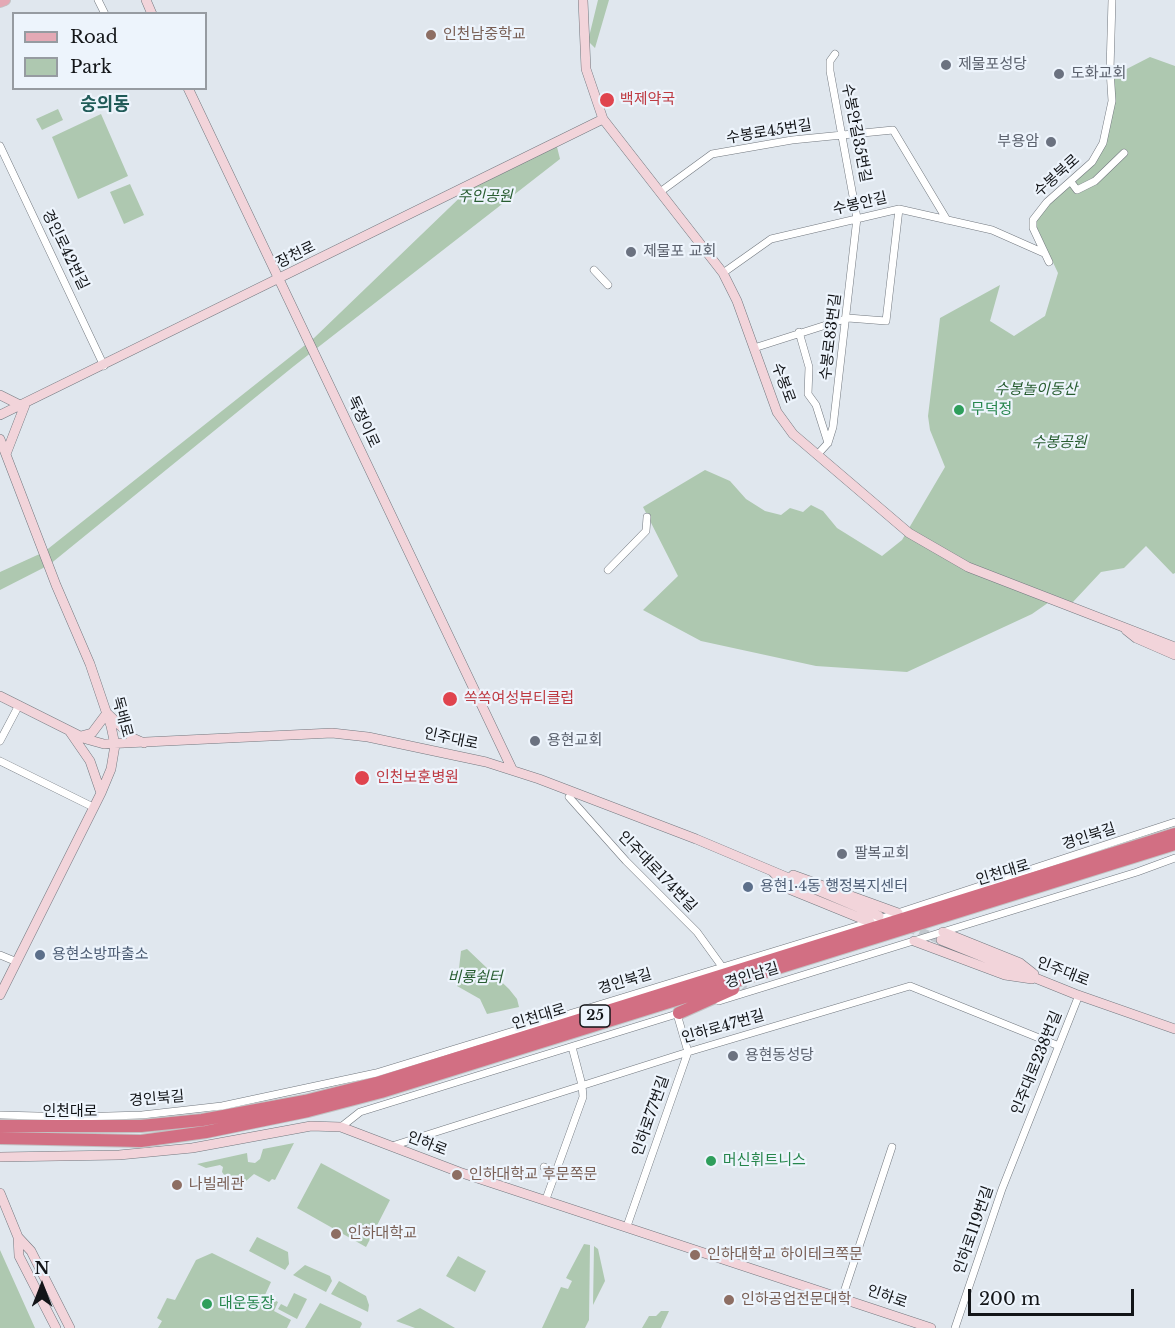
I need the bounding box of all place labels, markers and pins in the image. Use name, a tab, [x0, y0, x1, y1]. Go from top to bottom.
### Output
place label: 인천남중학교	[443, 26, 526, 44]
marker: 인천남중학교	[424, 28, 438, 42]
place label: 제물포성당	[958, 56, 1027, 74]
marker: 제물포성당	[939, 58, 953, 72]
place label: 도화교회	[1071, 65, 1126, 83]
marker: 도화교회	[1052, 67, 1066, 81]
marker: 백제약국	[598, 91, 616, 109]
place label: 백제약국	[620, 91, 675, 109]
place label: 부용암	[998, 133, 1039, 151]
marker: 부용암	[1044, 135, 1058, 149]
place label: 제물포 교회	[643, 243, 716, 261]
marker: 제물포 교회	[624, 245, 638, 259]
place label: 무덕정	[971, 401, 1012, 419]
marker: 무덕정	[952, 403, 966, 417]
marker: 쏙쏙여성뷰티클럽	[441, 690, 459, 708]
place label: 쏙쏙여성뷰티클럽	[464, 690, 574, 708]
place label: 용현교회	[547, 732, 602, 750]
marker: 용현교회	[528, 734, 542, 748]
marker: 인천보훈병원	[353, 769, 371, 787]
place label: 인천보훈병원	[376, 769, 459, 787]
place label: 팔복교회	[854, 845, 909, 863]
marker: 팔복교회	[835, 847, 849, 861]
place label: 용현1·4동 행정복지센터	[760, 878, 908, 896]
marker: 용현1·4동 행정복지센터	[741, 880, 755, 894]
place label: 용현소방파출소	[52, 946, 149, 964]
marker: 용현소방파출소	[33, 948, 47, 962]
place label: 용현동성당	[745, 1047, 814, 1065]
marker: 용현동성당	[726, 1049, 740, 1063]
place label: 머신휘트니스	[723, 1152, 806, 1170]
marker: 머신휘트니스	[704, 1154, 718, 1168]
place label: 인하대학교 후문쪽문	[469, 1166, 598, 1184]
marker: 인하대학교 후문쪽문	[450, 1168, 464, 1182]
place label: 나빌레관	[189, 1176, 244, 1194]
marker: 나빌레관	[170, 1178, 184, 1192]
place label: 인하대학교	[348, 1225, 417, 1243]
marker: 인하대학교	[329, 1227, 343, 1241]
place label: 인하대학교 하이테크쪽문	[707, 1246, 863, 1264]
marker: 인하대학교 하이테크쪽문	[688, 1248, 702, 1262]
place label: 인하공업전문대학	[741, 1291, 851, 1309]
marker: 인하공업전문대학	[722, 1293, 736, 1307]
place label: 대운동장	[219, 1295, 274, 1313]
marker: 대운동장	[200, 1297, 214, 1311]

